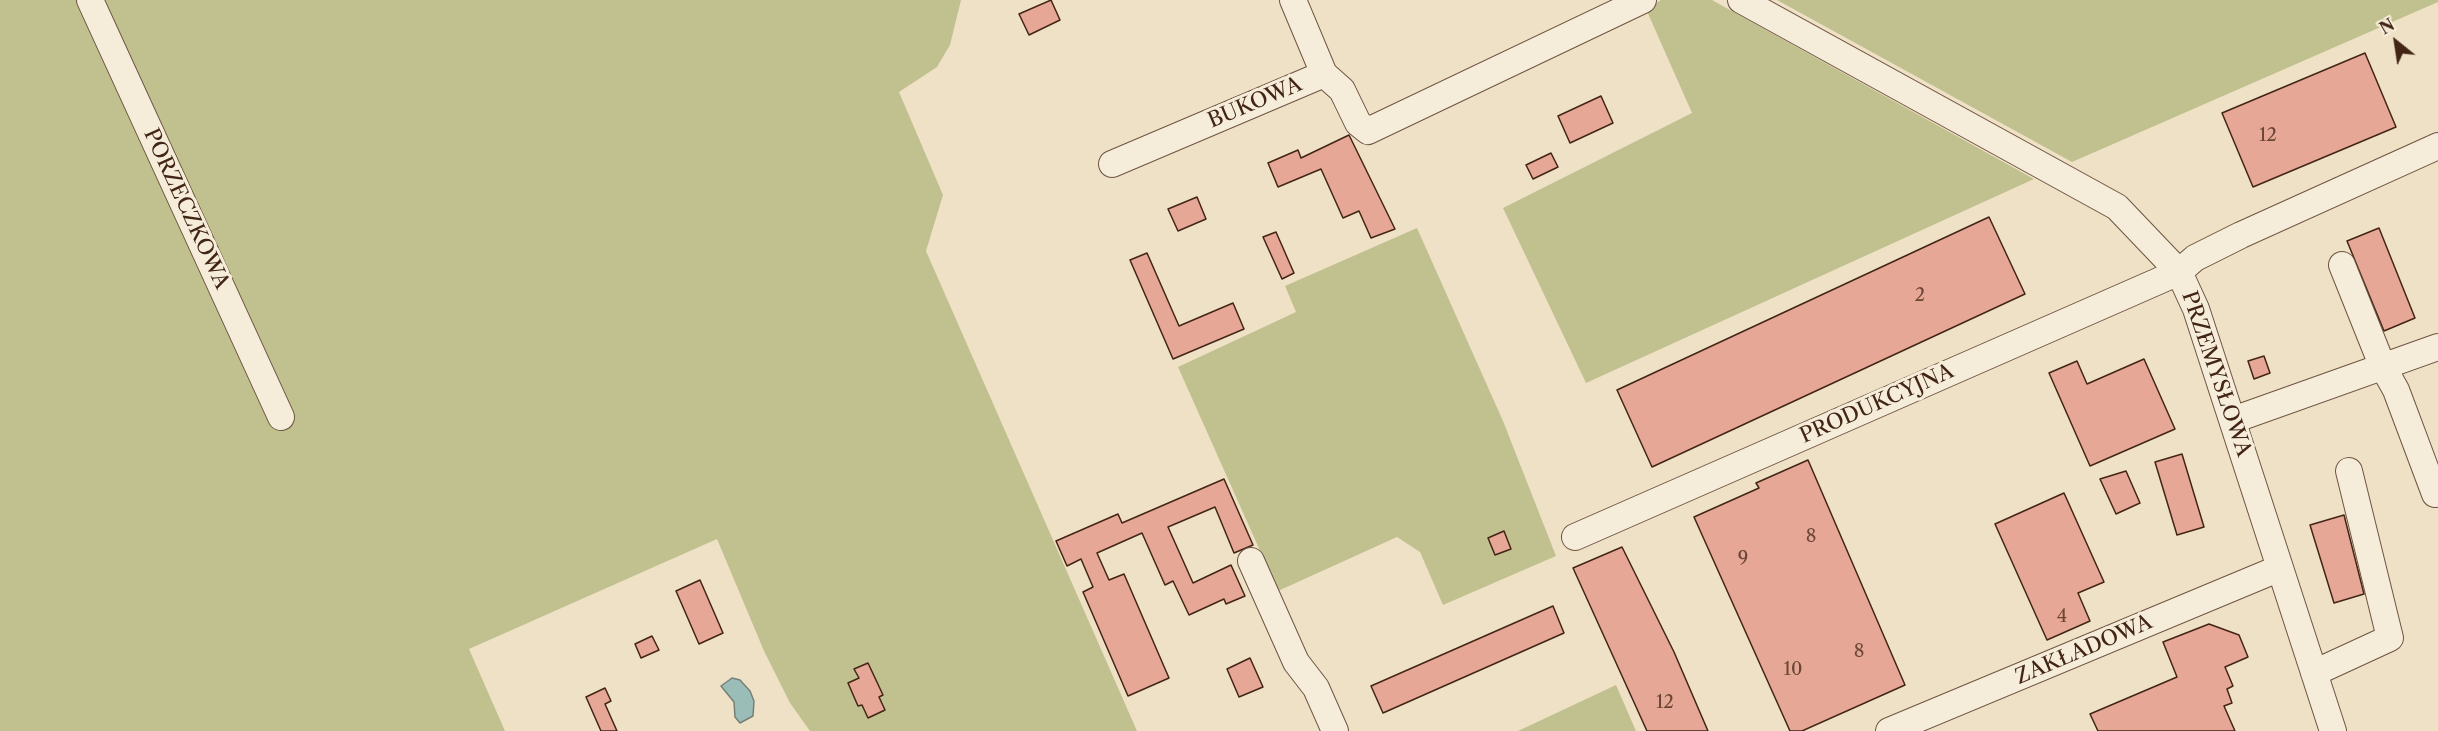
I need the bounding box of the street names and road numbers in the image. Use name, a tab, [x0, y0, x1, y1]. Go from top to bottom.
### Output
street label: BUKOWA	[1204, 72, 1306, 134]
street label: PORZECZKOWA	[138, 125, 234, 293]
street label: PRZEMYSŁOWA	[2176, 288, 2256, 460]
street label: PRODUKCYJNA	[1796, 359, 1958, 449]
street label: ZAKŁADOWA	[2012, 610, 2156, 690]

